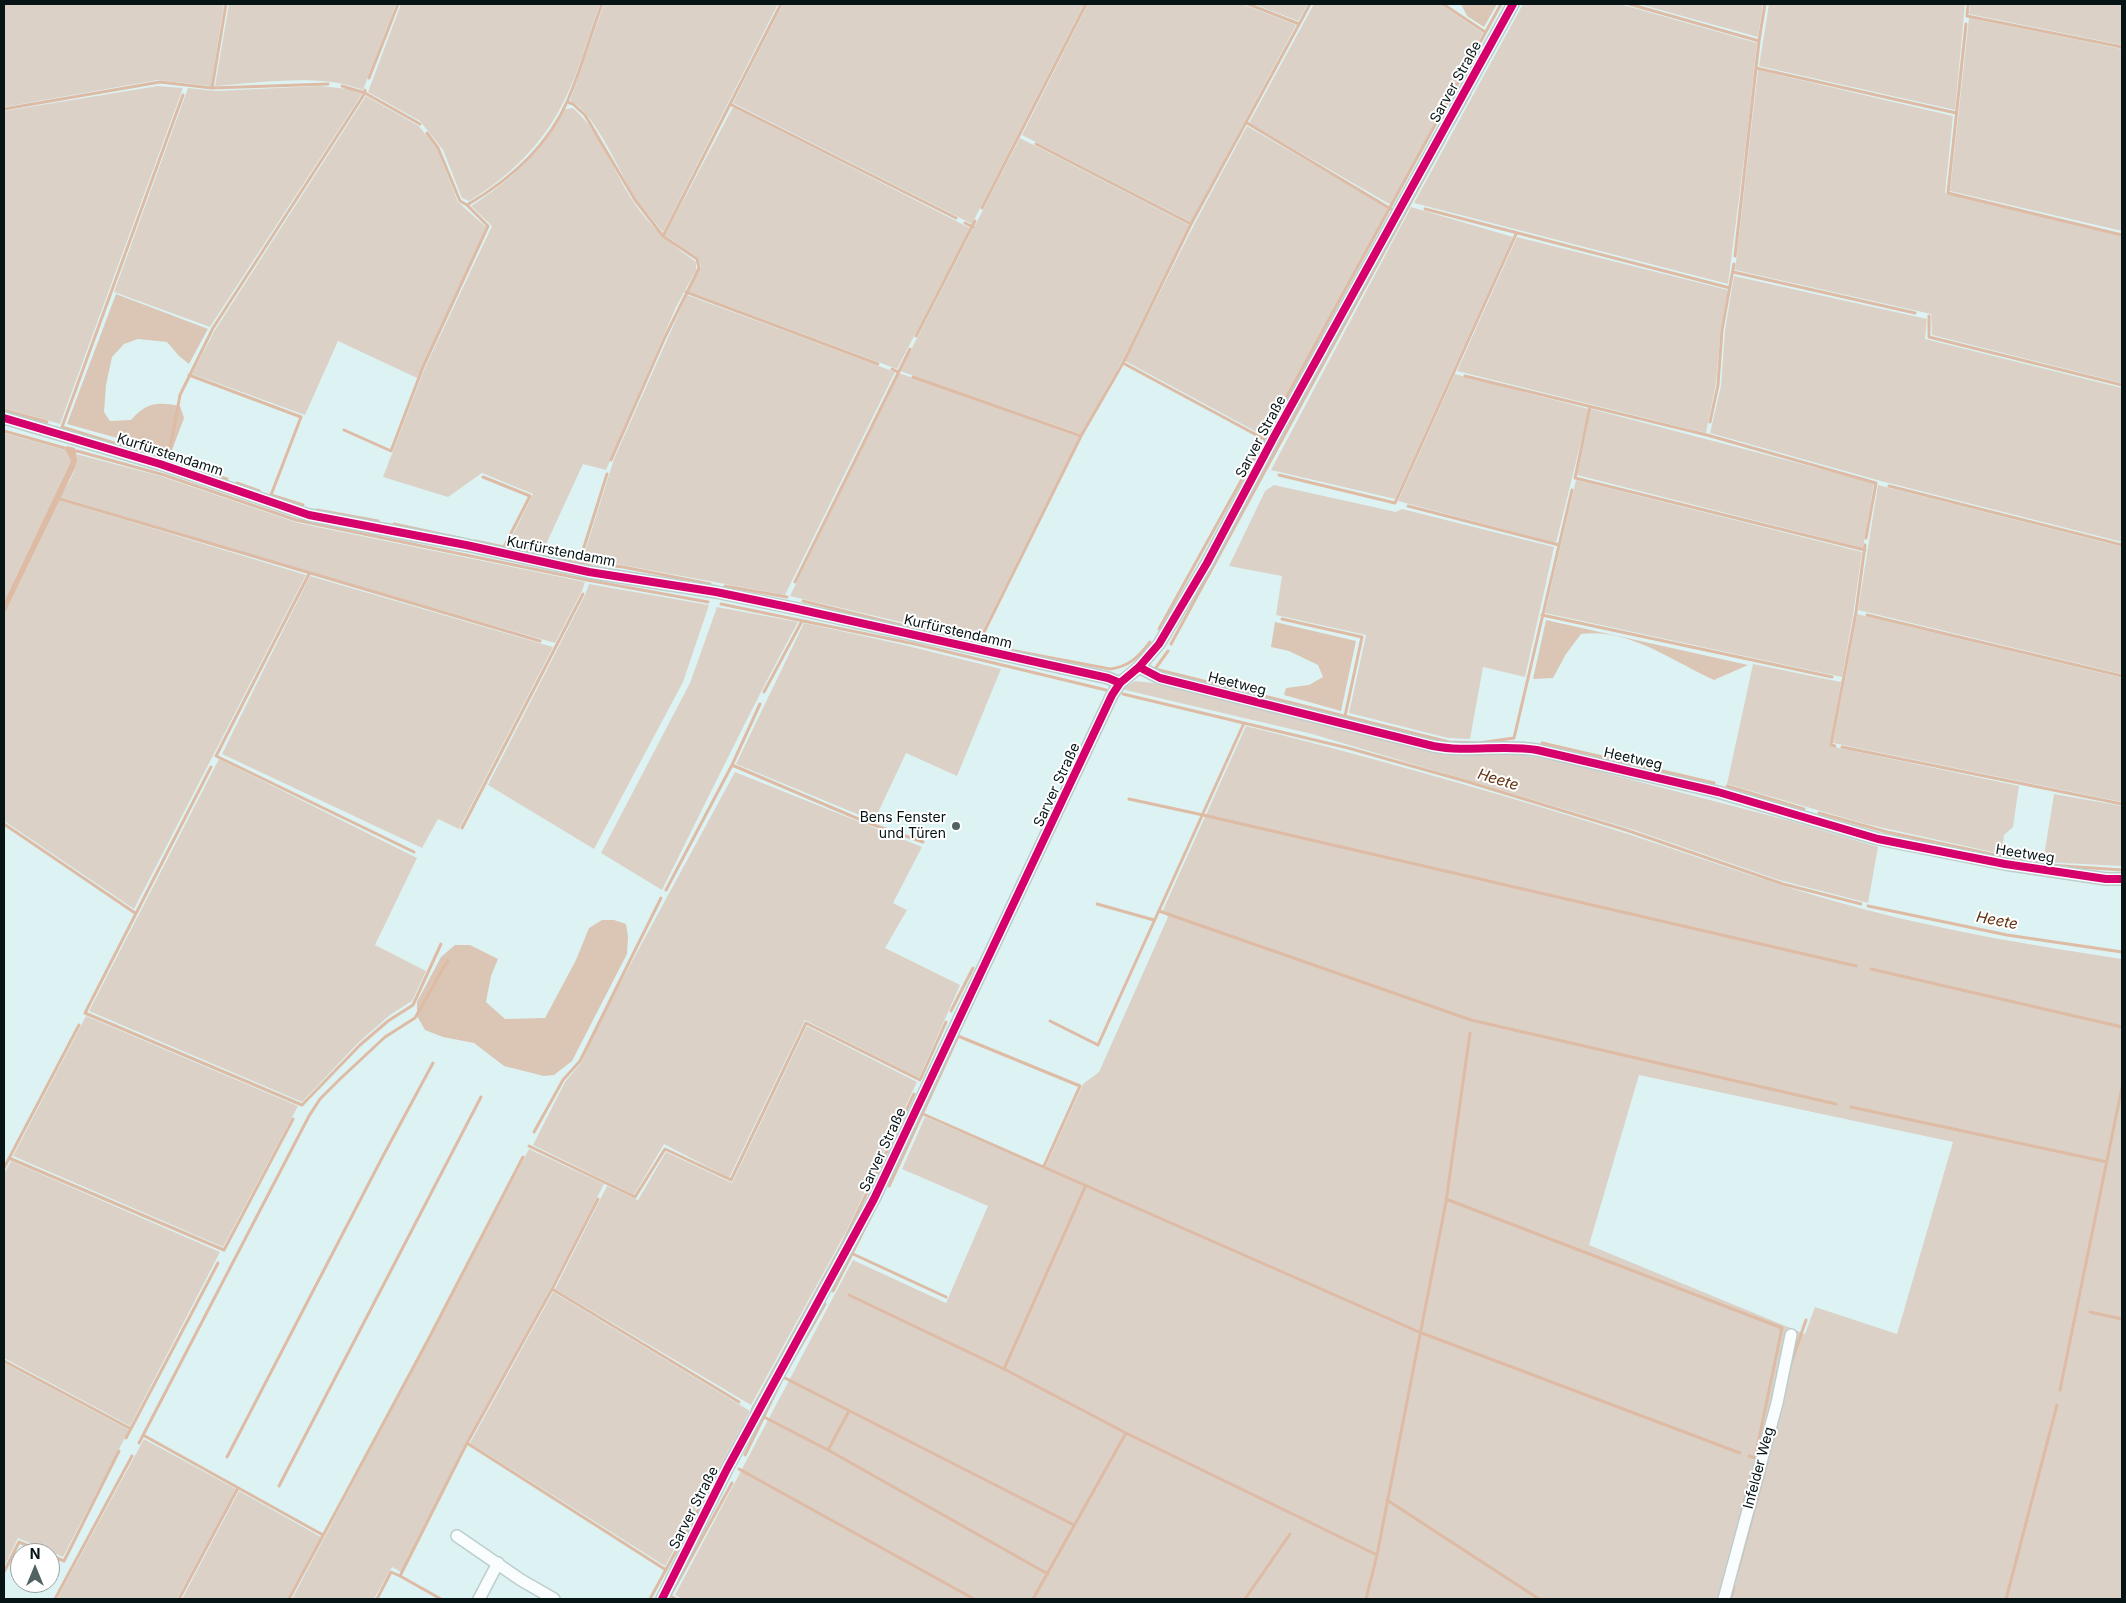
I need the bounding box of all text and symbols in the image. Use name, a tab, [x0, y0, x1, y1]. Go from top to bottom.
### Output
street label: Sarver Straße	[1427, 38, 1485, 126]
street label: Sarver Straße	[1232, 393, 1290, 481]
street label: Kurfürstendamm	[115, 430, 225, 480]
street label: Kurfürstendamm	[505, 533, 617, 571]
street label: Kurfürstendamm	[902, 611, 1014, 653]
street label: Heetweg	[1206, 669, 1268, 699]
street label: Sarver Straße	[1030, 740, 1084, 830]
street label: Heetweg	[1602, 744, 1664, 774]
water label: Heete	[1475, 765, 1521, 795]
place label: Bens Fenster und Türen	[860, 810, 946, 842]
marker: Bens Fenster und Türen	[950, 820, 962, 832]
street label: Heetweg	[1994, 841, 2056, 867]
water label: Heete	[1975, 908, 2019, 934]
street label: Sarver Straße	[856, 1105, 910, 1195]
street label: Infelder Weg	[1740, 1425, 1778, 1511]
street label: Sarver Straße	[666, 1464, 722, 1552]
north arrow	[10, 1543, 60, 1593]
text: N	[30, 1545, 40, 1562]

